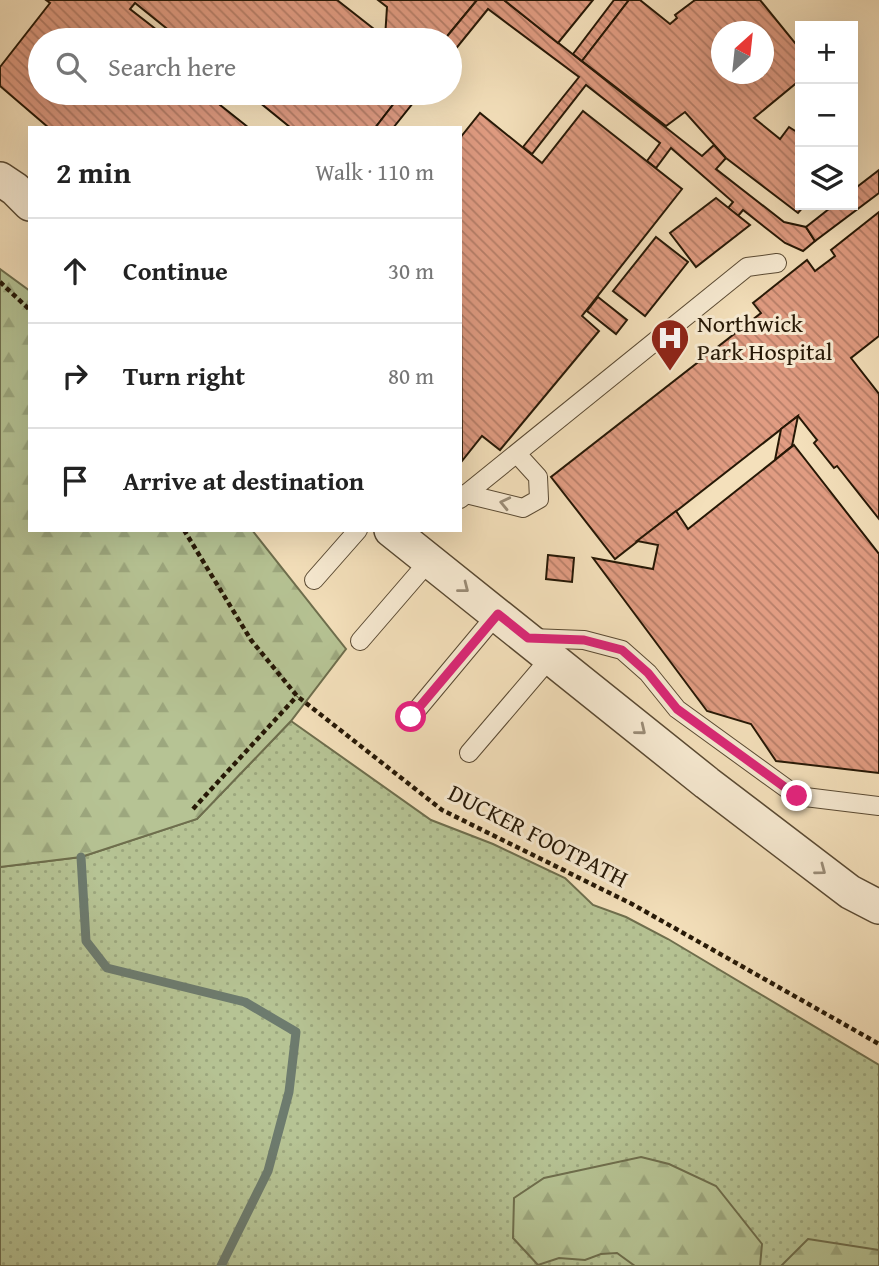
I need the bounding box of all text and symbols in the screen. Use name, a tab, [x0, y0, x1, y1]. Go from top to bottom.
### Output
north arrow	[711, 21, 774, 84]
map controls	[795, 21, 858, 210]
button: +	[795, 21, 858, 84]
search box	[28, 28, 462, 105]
text: Search here	[108, 47, 236, 86]
icon: search	[52, 48, 90, 86]
button: −	[795, 84, 858, 147]
button: layers	[795, 147, 858, 210]
text: 2 min	[56, 150, 131, 194]
text: Walk · 110 m	[315, 155, 434, 188]
text: Continue	[123, 251, 228, 290]
icon: ahead	[56, 252, 94, 290]
text: 30 m	[388, 254, 434, 287]
place label: Northwick Park Hospital	[697, 306, 833, 369]
hospital icon: Northwick Park Hospital	[649, 317, 691, 372]
text: Turn right	[123, 356, 245, 395]
icon: right	[56, 357, 94, 395]
text: 80 m	[388, 359, 434, 392]
text: Arrive at destination	[123, 461, 364, 500]
icon: arrive	[56, 462, 94, 500]
one-way arrow	[499, 497, 511, 512]
one-way arrow	[456, 579, 469, 592]
route start	[395, 701, 426, 732]
one-way arrow	[634, 722, 646, 735]
street label: DUCKER FOOTPATH	[442, 775, 634, 896]
route end	[781, 780, 812, 811]
one-way arrow	[813, 862, 826, 874]

